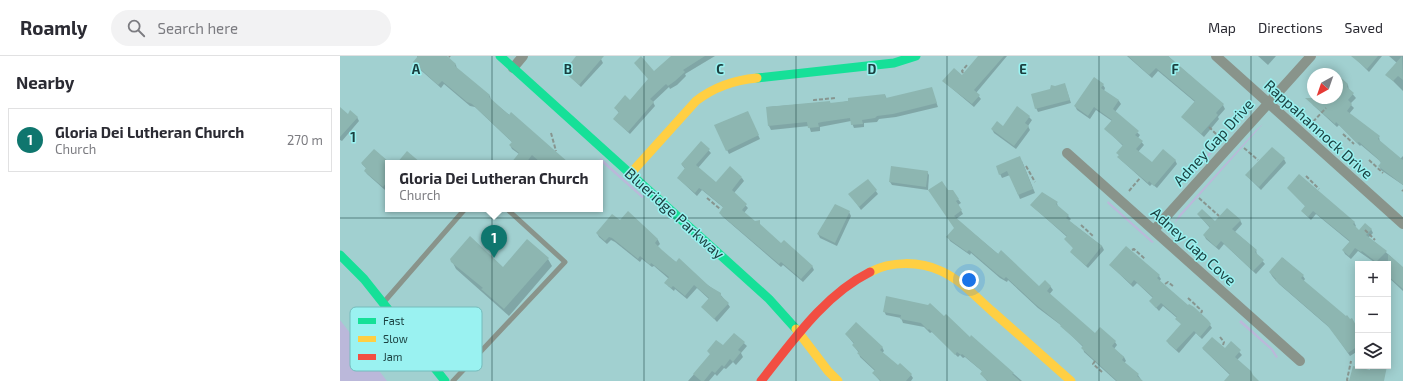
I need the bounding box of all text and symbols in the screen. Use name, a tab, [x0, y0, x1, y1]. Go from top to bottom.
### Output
search box	[111, 10, 391, 46]
text: Roamly	[20, 16, 87, 39]
icon: search	[125, 17, 147, 39]
text: Search here	[157, 19, 238, 37]
text: Map	[1208, 19, 1236, 36]
text: Directions	[1258, 19, 1323, 36]
text: Saved	[1345, 19, 1383, 36]
text: A	[412, 61, 421, 77]
text: B	[564, 61, 572, 77]
text: C	[716, 61, 724, 77]
text: D	[868, 61, 877, 77]
text: E	[1019, 61, 1027, 77]
text: F	[1171, 61, 1179, 77]
north arrow	[1307, 68, 1343, 104]
text: Nearby	[16, 72, 74, 92]
street label: Rappahannock Drive	[1261, 76, 1377, 182]
street label: Adney Gap Drive	[1169, 95, 1257, 189]
text: Gloria Dei Lutheran Church	[55, 123, 244, 141]
text: 1	[350, 129, 356, 145]
text: 1	[27, 132, 33, 148]
text: 270 m	[287, 132, 323, 148]
text: Church	[55, 141, 96, 157]
popup	[385, 160, 603, 212]
street label: Blueridge Parkway	[622, 164, 728, 262]
text: Gloria Dei Lutheran Church	[399, 169, 589, 187]
text: Church	[399, 187, 441, 203]
street label: Adney Gap Cove	[1148, 203, 1240, 289]
pin: 1	[481, 225, 507, 258]
map controls	[1355, 261, 1391, 369]
button: +	[1355, 261, 1391, 297]
your location	[959, 270, 979, 290]
button: −	[1355, 297, 1391, 333]
legend	[350, 307, 482, 371]
text: Fast	[383, 314, 405, 327]
text: Slow	[383, 332, 408, 345]
button: layers	[1355, 333, 1391, 369]
text: Jam	[383, 350, 402, 363]

